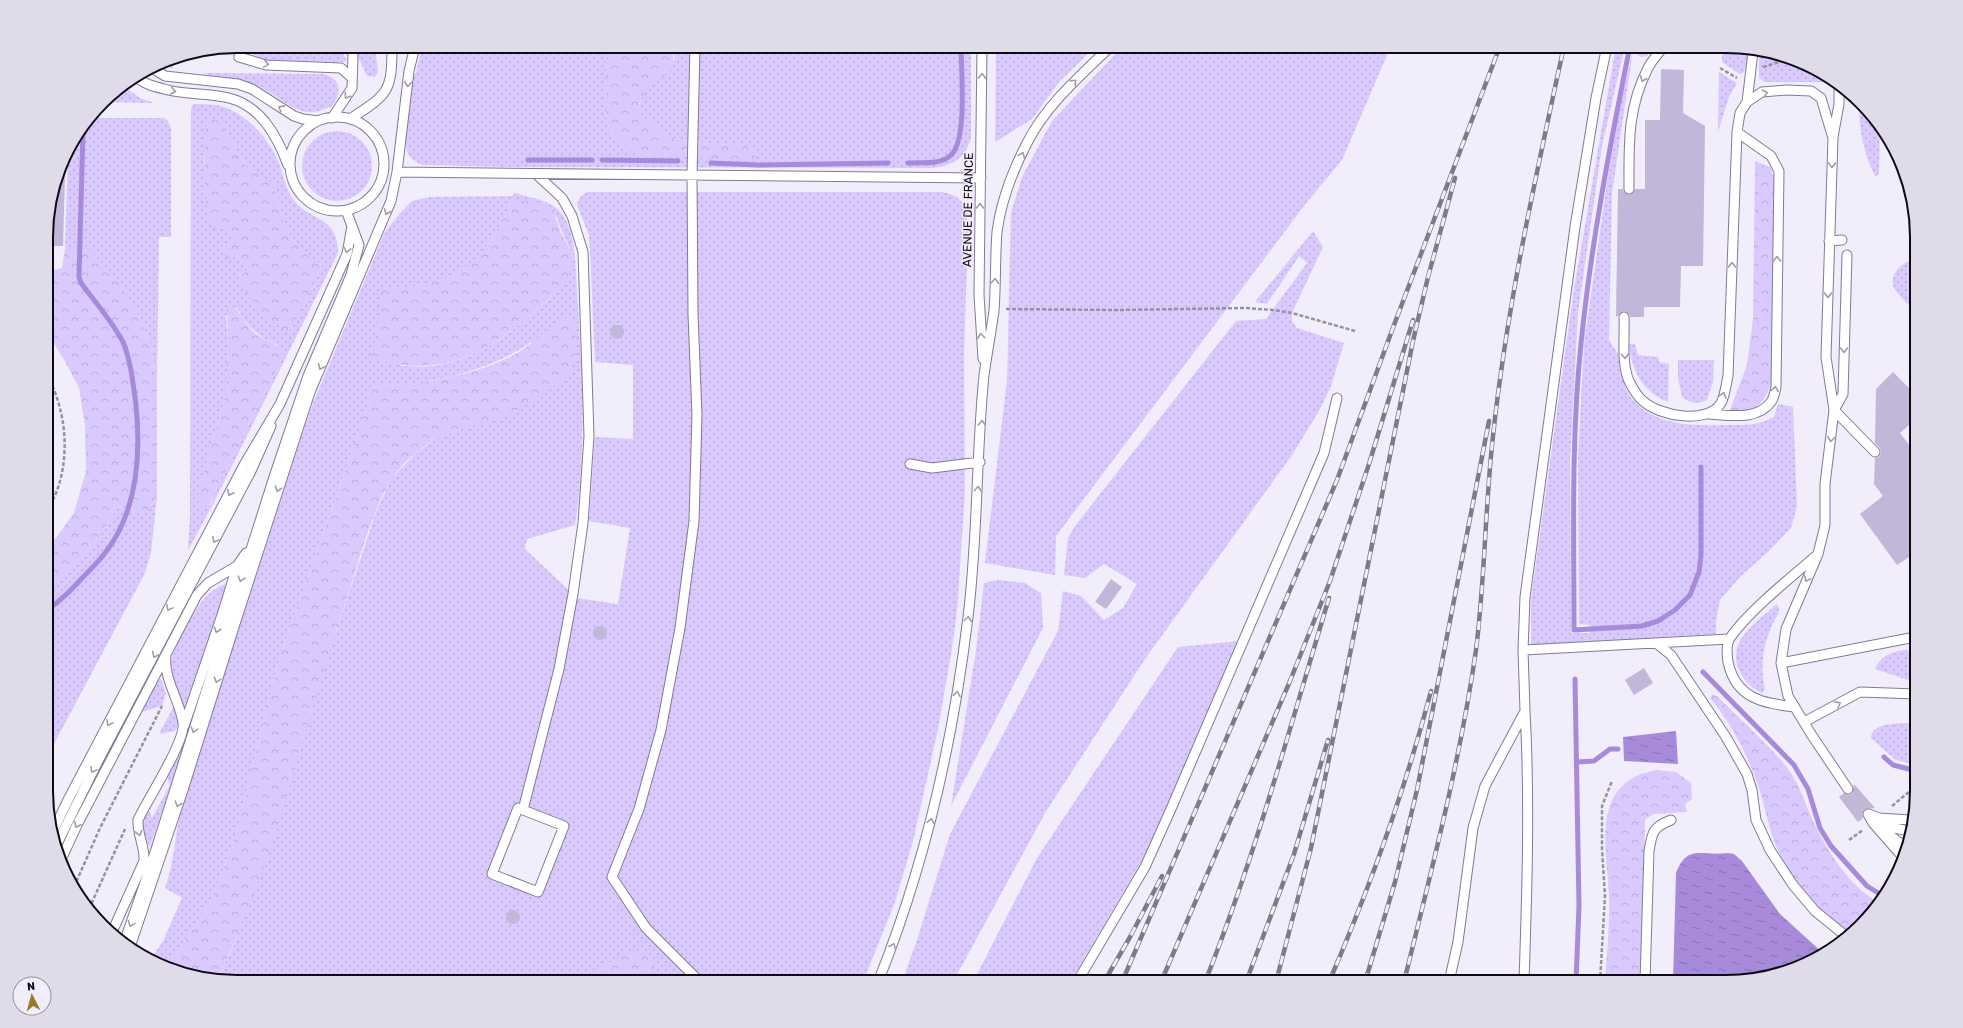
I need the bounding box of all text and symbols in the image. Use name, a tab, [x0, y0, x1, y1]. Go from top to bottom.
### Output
one-way arrow	[263, 60, 269, 68]
one-way arrow	[978, 73, 986, 79]
one-way arrow	[1640, 75, 1648, 82]
one-way arrow	[1070, 79, 1077, 87]
one-way arrow	[403, 81, 412, 87]
one-way arrow	[170, 86, 176, 94]
one-way arrow	[1761, 89, 1768, 98]
one-way arrow	[344, 92, 351, 99]
one-way arrow	[278, 106, 285, 113]
one-way arrow	[1017, 151, 1025, 158]
street label: AVENUE DE FRANCE	[960, 153, 976, 267]
one-way arrow	[1828, 162, 1836, 168]
one-way arrow	[976, 203, 985, 209]
one-way arrow	[383, 208, 391, 215]
one-way arrow	[343, 246, 352, 253]
one-way arrow	[1773, 256, 1782, 262]
one-way arrow	[1728, 262, 1737, 268]
one-way arrow	[991, 278, 1000, 284]
one-way arrow	[1824, 292, 1832, 298]
one-way arrow	[976, 333, 985, 339]
one-way arrow	[1840, 347, 1848, 353]
one-way arrow	[1621, 353, 1630, 359]
one-way arrow	[318, 363, 326, 370]
one-way arrow	[1770, 385, 1778, 392]
one-way arrow	[1718, 391, 1727, 398]
one-way arrow	[977, 420, 986, 426]
one-way arrow	[1826, 435, 1835, 442]
one-way arrow	[274, 486, 283, 493]
one-way arrow	[973, 486, 982, 492]
one-way arrow	[227, 488, 235, 496]
one-way arrow	[212, 535, 219, 543]
one-way arrow	[237, 575, 246, 582]
one-way arrow	[1804, 575, 1812, 582]
one-way arrow	[167, 603, 174, 611]
one-way arrow	[963, 615, 972, 622]
one-way arrow	[213, 626, 222, 633]
one-way arrow	[152, 651, 159, 658]
one-way arrow	[213, 676, 222, 683]
one-way arrow	[952, 691, 961, 697]
one-way arrow	[1834, 701, 1841, 708]
one-way arrow	[106, 718, 113, 726]
one-way arrow	[190, 726, 198, 733]
one-way arrow	[91, 765, 98, 773]
one-way arrow	[175, 800, 183, 807]
one-way arrow	[926, 818, 934, 825]
one-way arrow	[74, 821, 82, 828]
one-way arrow	[135, 830, 143, 836]
one-way arrow	[127, 920, 135, 927]
one-way arrow	[888, 942, 896, 949]
north arrow	[12, 976, 52, 1016]
text: N	[26, 980, 36, 993]

